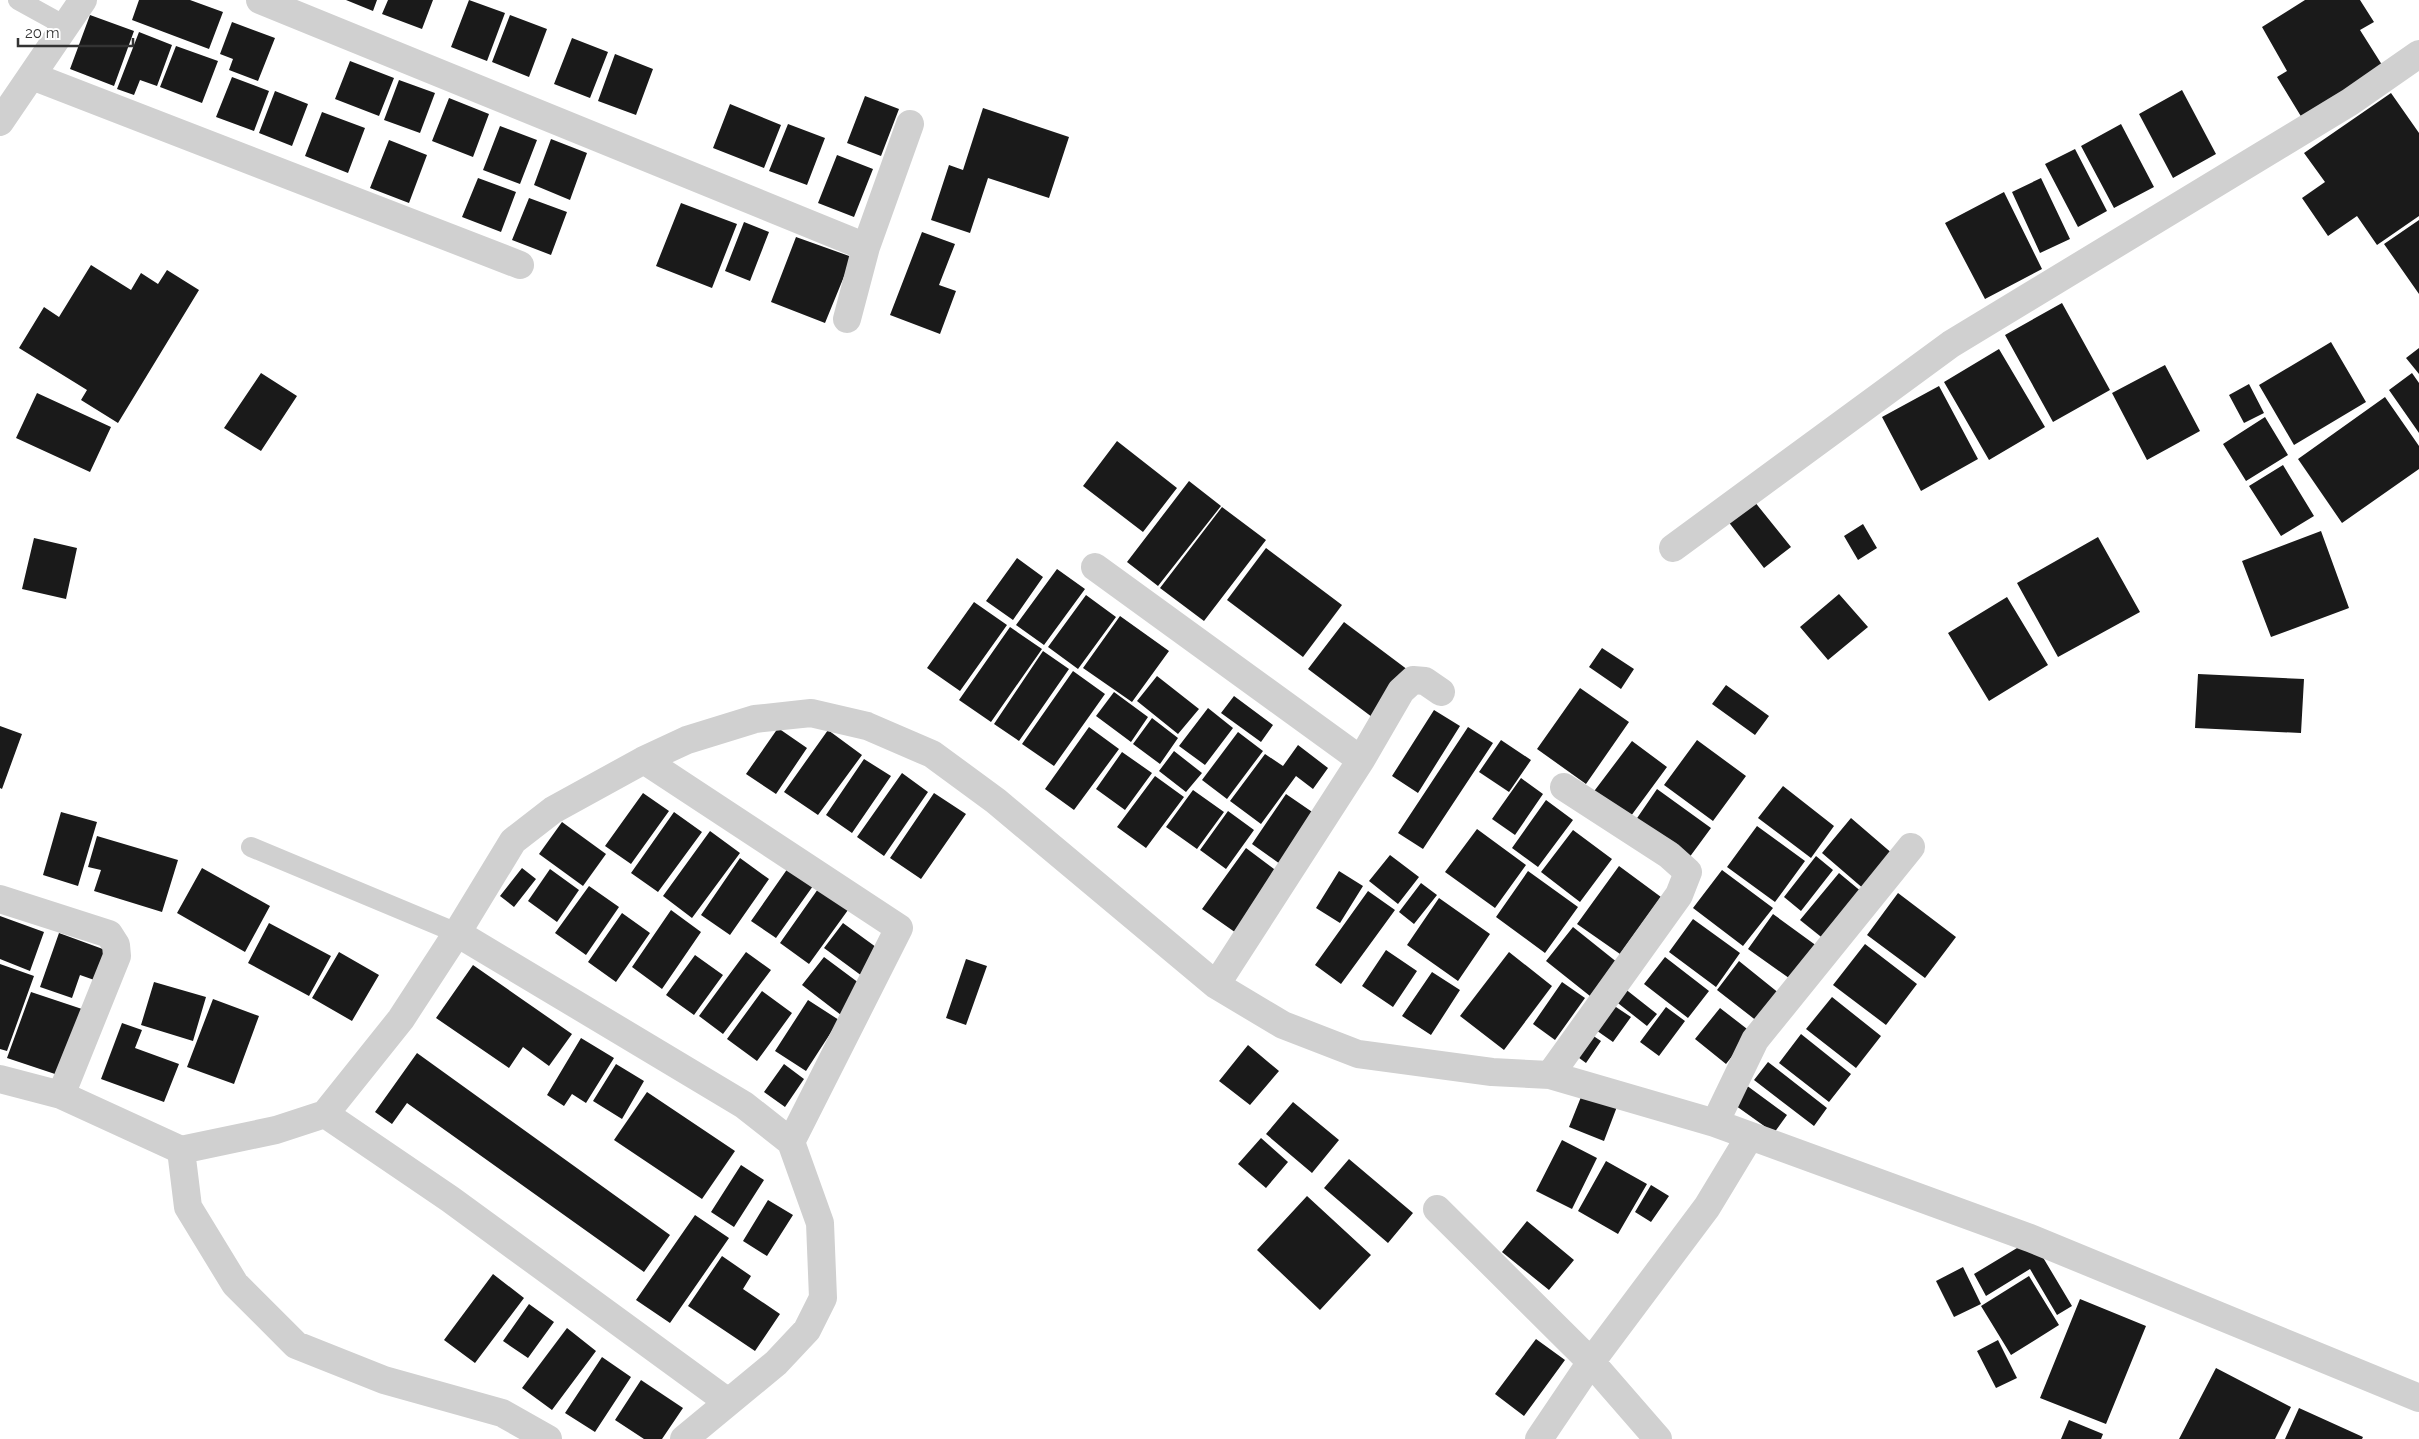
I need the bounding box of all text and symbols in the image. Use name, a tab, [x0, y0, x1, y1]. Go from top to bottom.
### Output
scale bar	[18, 15, 132, 47]
text: 20 m	[25, 24, 60, 42]

